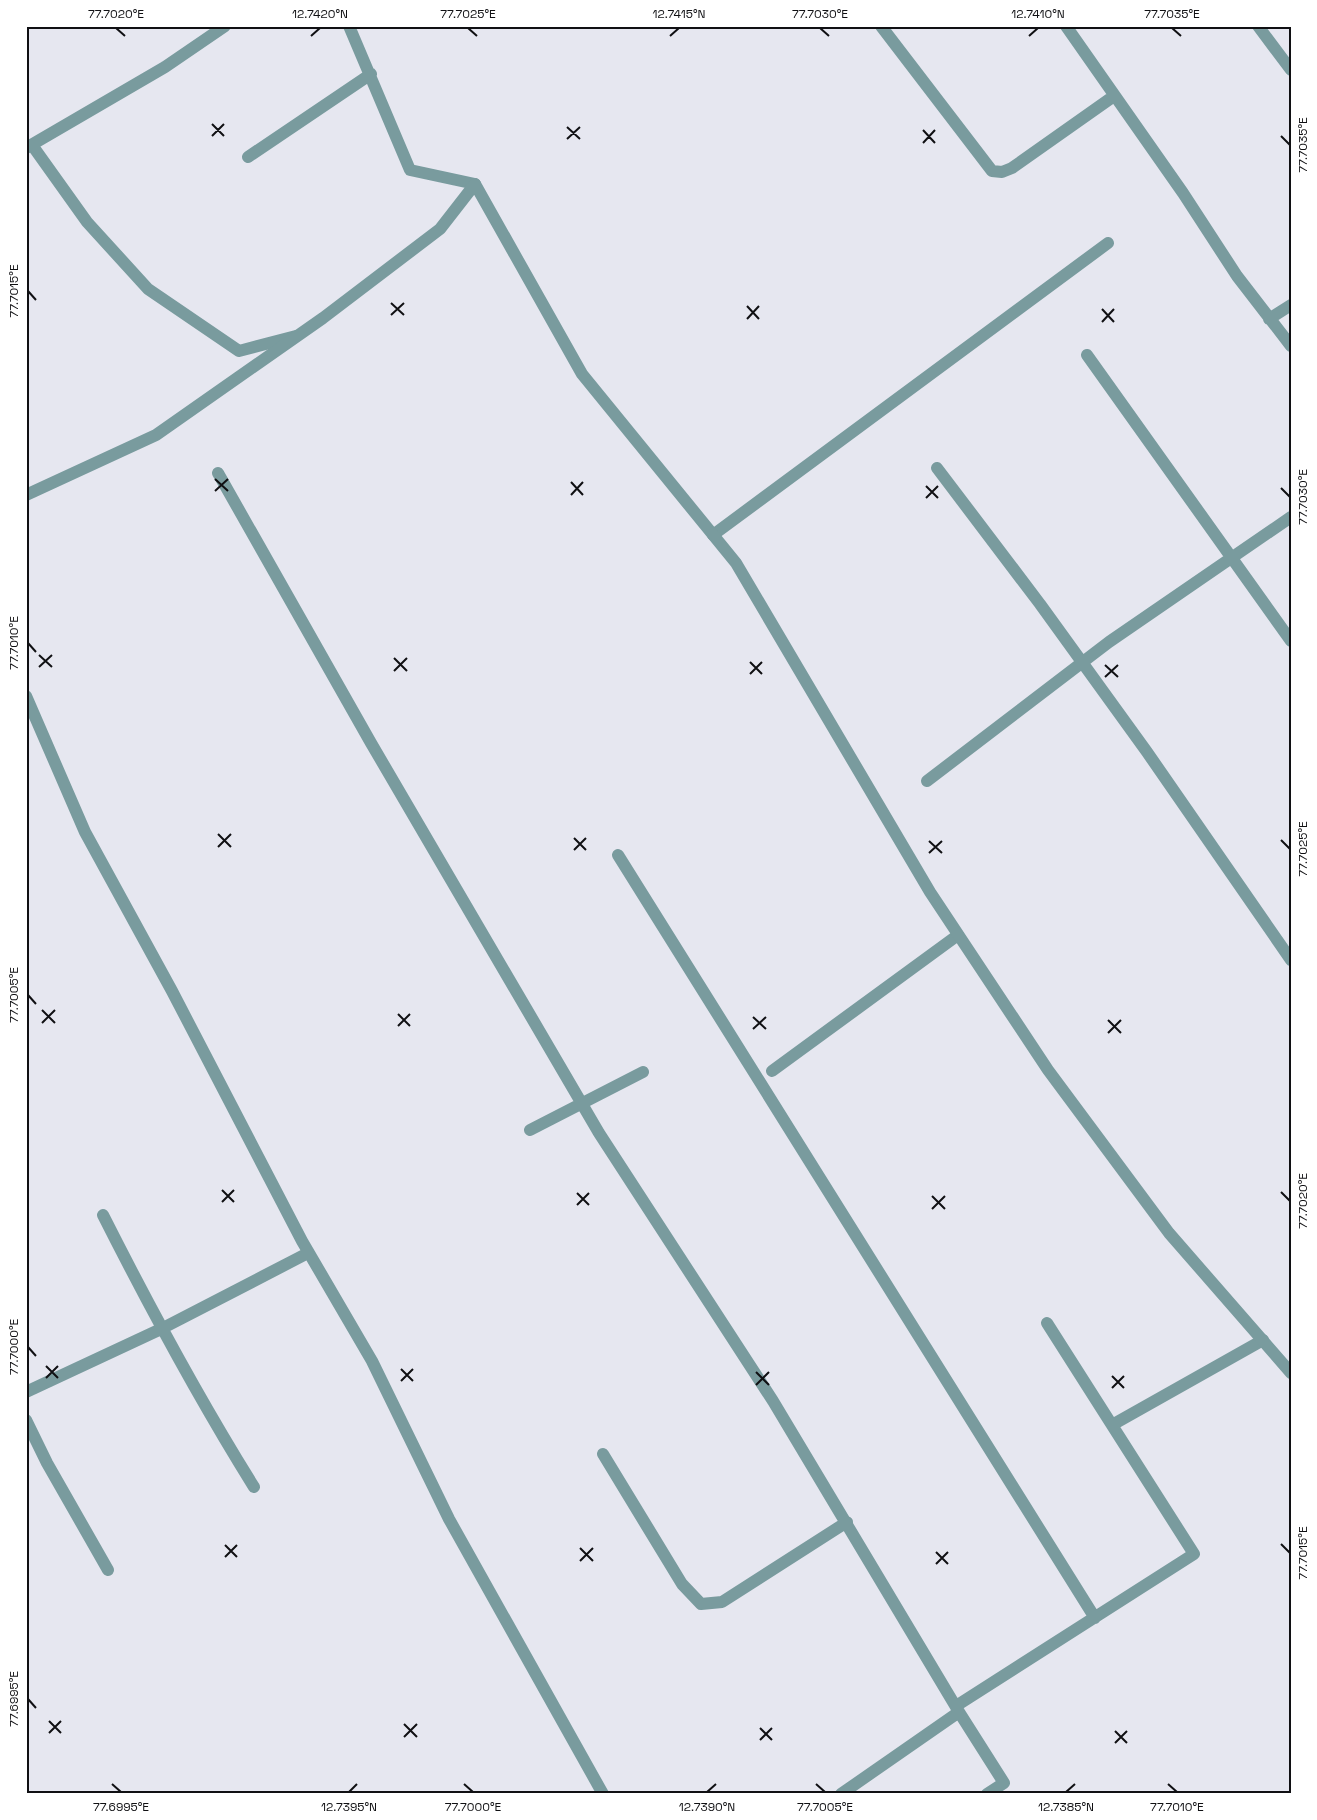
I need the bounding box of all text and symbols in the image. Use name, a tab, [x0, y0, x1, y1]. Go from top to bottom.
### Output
text: 77.7020°E	[88, 6, 144, 22]
text: 12.7420°N	[292, 6, 348, 22]
text: 77.7025°E	[440, 6, 496, 22]
text: 12.7415°N	[653, 6, 705, 22]
text: 77.7030°E	[792, 6, 848, 22]
text: 12.7410°N	[1011, 6, 1065, 22]
text: 77.7035°E	[1144, 6, 1200, 22]
text: 77.7035°E	[1295, 117, 1311, 173]
text: 77.7015°E	[6, 264, 22, 318]
text: 77.7030°E	[1295, 469, 1311, 525]
text: 77.7010°E	[6, 616, 22, 670]
text: 77.7025°E	[1295, 821, 1311, 877]
text: 77.7005°E	[6, 967, 22, 1023]
text: 77.7020°E	[1295, 1173, 1311, 1229]
text: 77.7000°E	[6, 1319, 22, 1375]
text: 77.7015°E	[1295, 1526, 1311, 1580]
text: 77.6995°E	[6, 1671, 22, 1727]
text: 77.6995°E	[93, 1799, 149, 1815]
text: 12.7395°N	[321, 1799, 377, 1815]
text: 77.7000°E	[445, 1799, 501, 1815]
text: 12.7390°N	[679, 1799, 735, 1815]
text: 77.7005°E	[797, 1799, 853, 1815]
text: 12.7385°N	[1038, 1799, 1094, 1815]
text: 77.7010°E	[1150, 1799, 1204, 1815]

